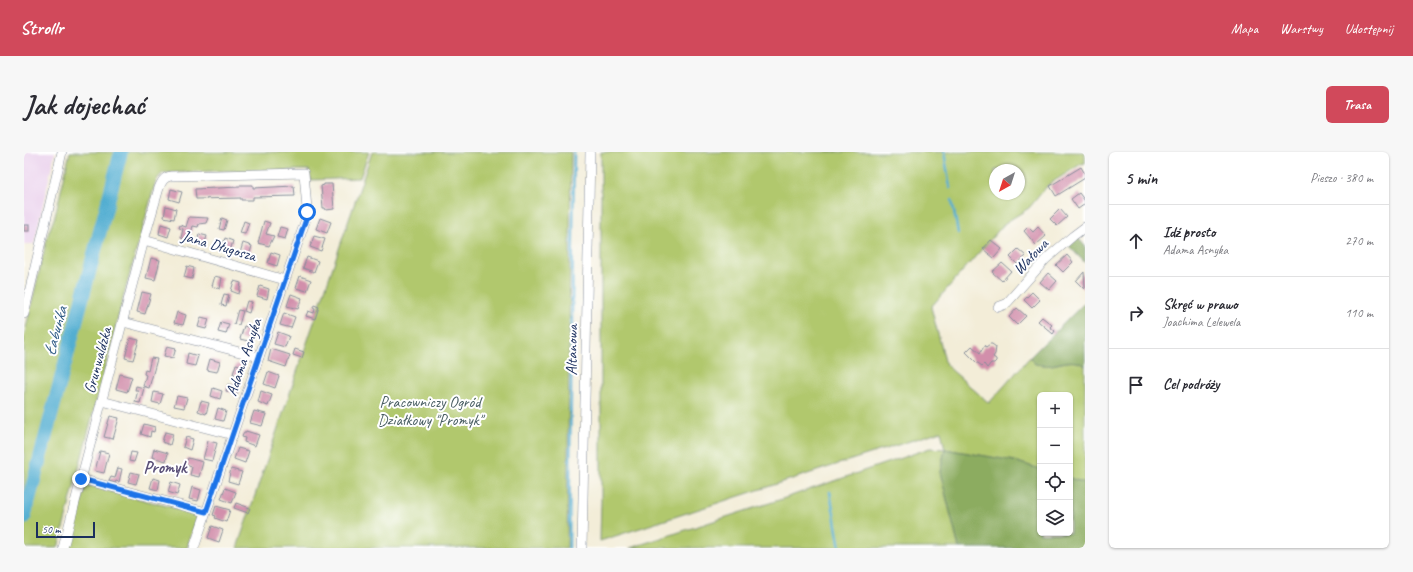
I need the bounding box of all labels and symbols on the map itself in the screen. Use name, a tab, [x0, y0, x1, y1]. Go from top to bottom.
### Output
north arrow	[989, 164, 1025, 200]
route start	[298, 203, 316, 221]
street label: Jana Długosza	[178, 226, 260, 266]
street label: Wałowa	[1009, 233, 1054, 279]
water label: Łabuńka	[39, 303, 72, 358]
street label: Adama Asnyka	[221, 315, 267, 399]
street label: Altanowa	[562, 323, 582, 376]
street label: Grunwaldzka	[80, 324, 117, 396]
park label: Pracowniczy Ogród Działkowy "Promyk"	[378, 392, 486, 430]
district label: Promyk	[144, 457, 188, 478]
route end	[72, 470, 90, 488]
scale bar	[36, 520, 95, 539]

